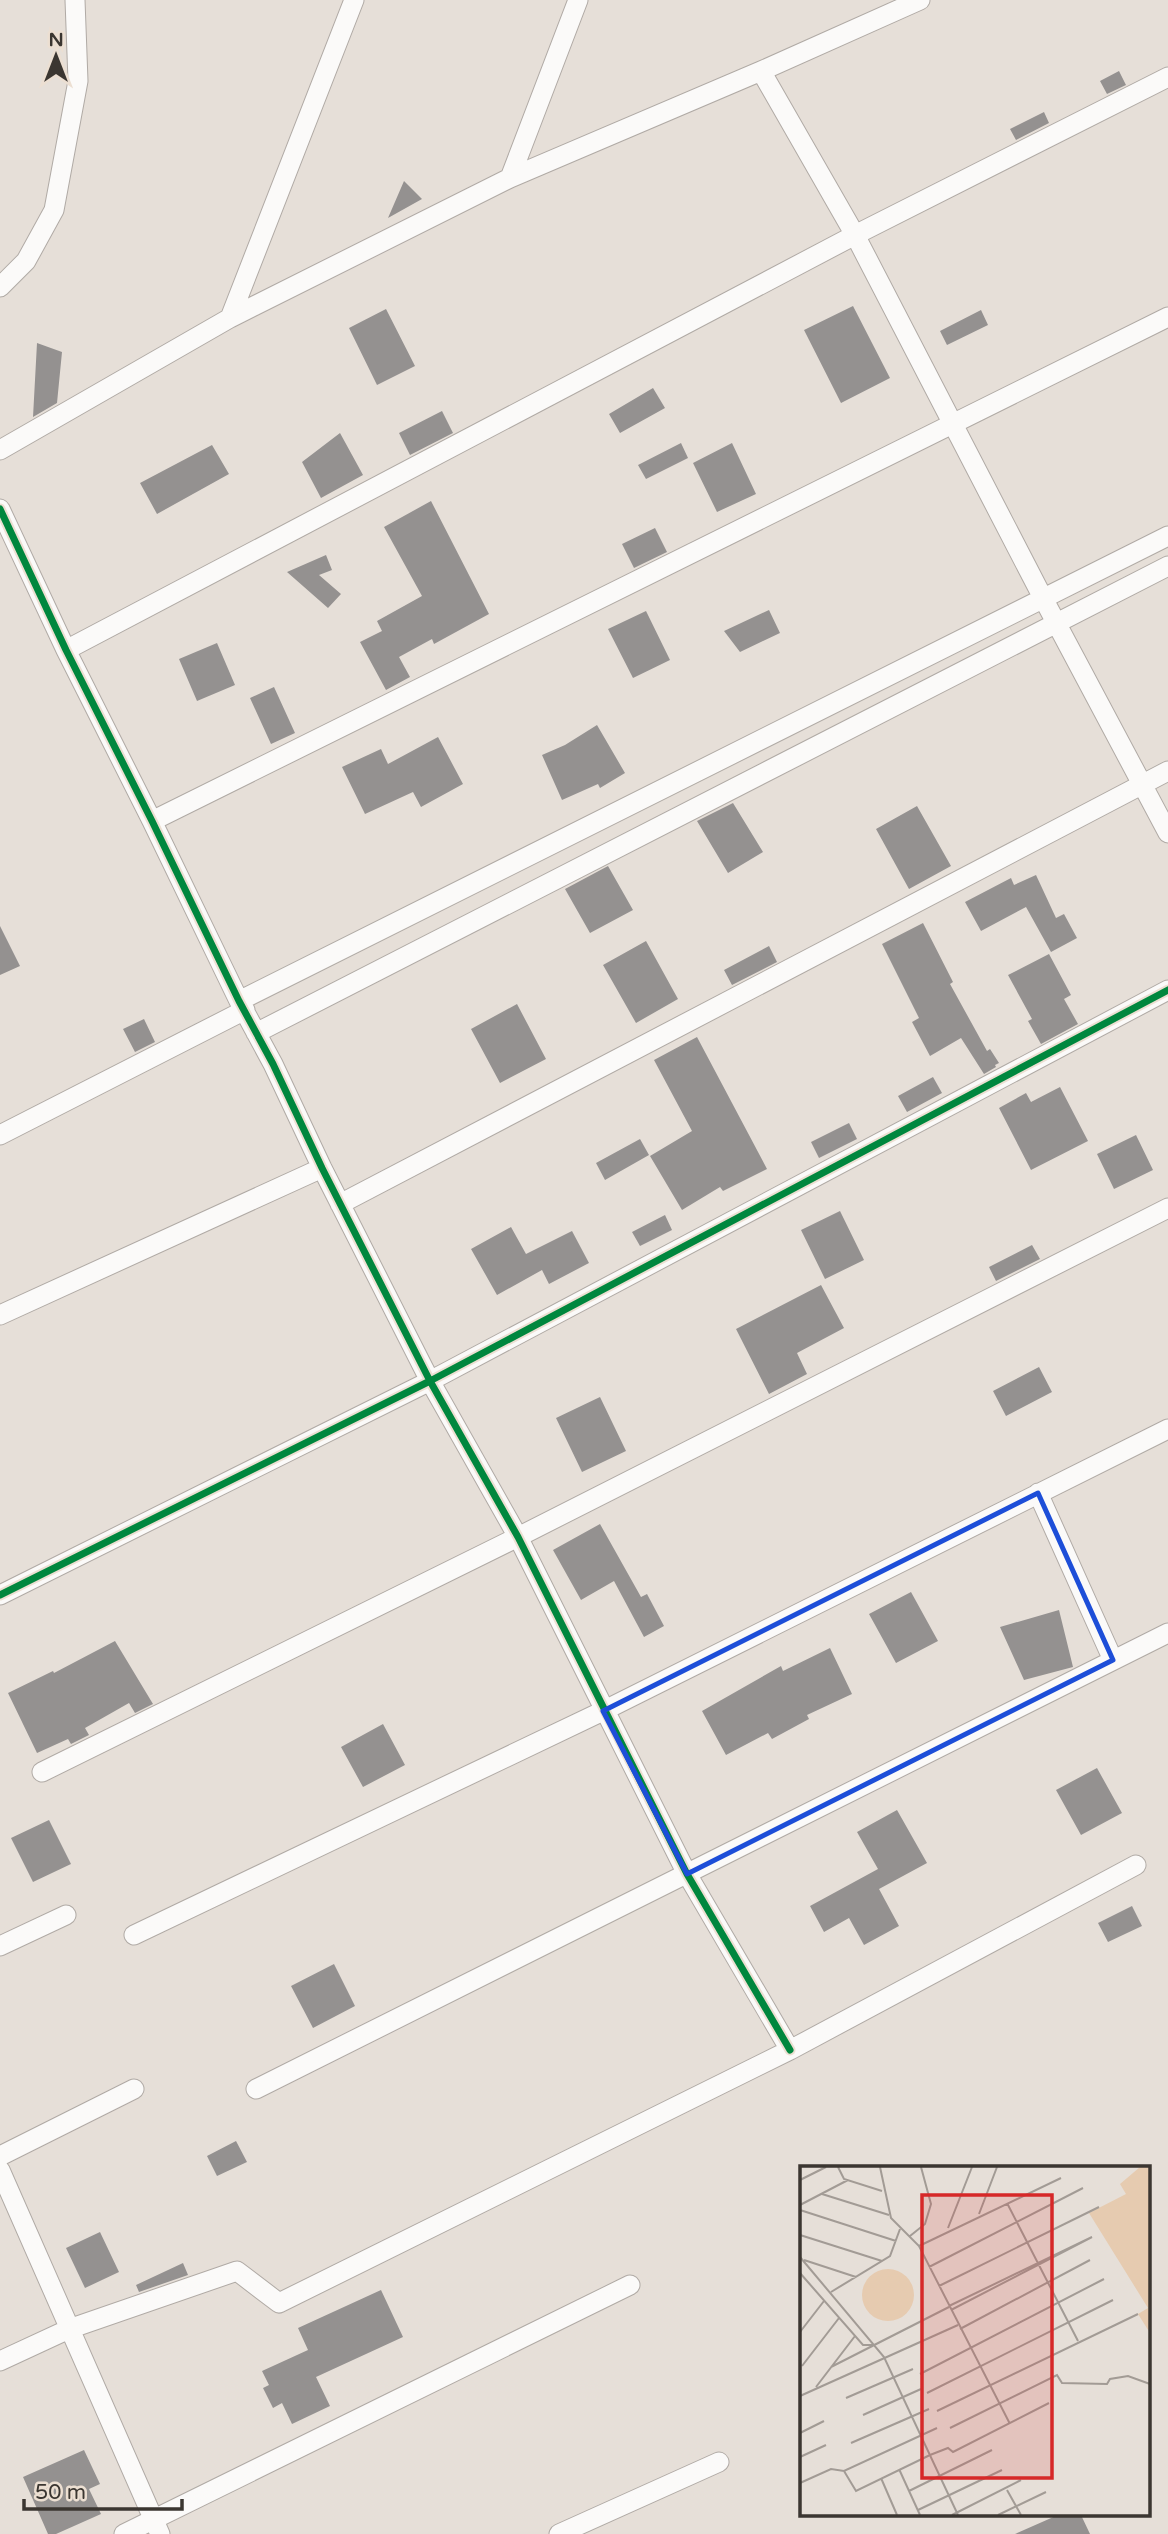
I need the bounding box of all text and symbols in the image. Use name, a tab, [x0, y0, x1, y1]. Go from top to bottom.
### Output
north arrow	[21, 21, 91, 91]
text: N	[48, 29, 64, 51]
inset map	[800, 2166, 1150, 2516]
scale bar	[24, 2468, 182, 2512]
text: 50 m	[35, 2480, 86, 2505]

